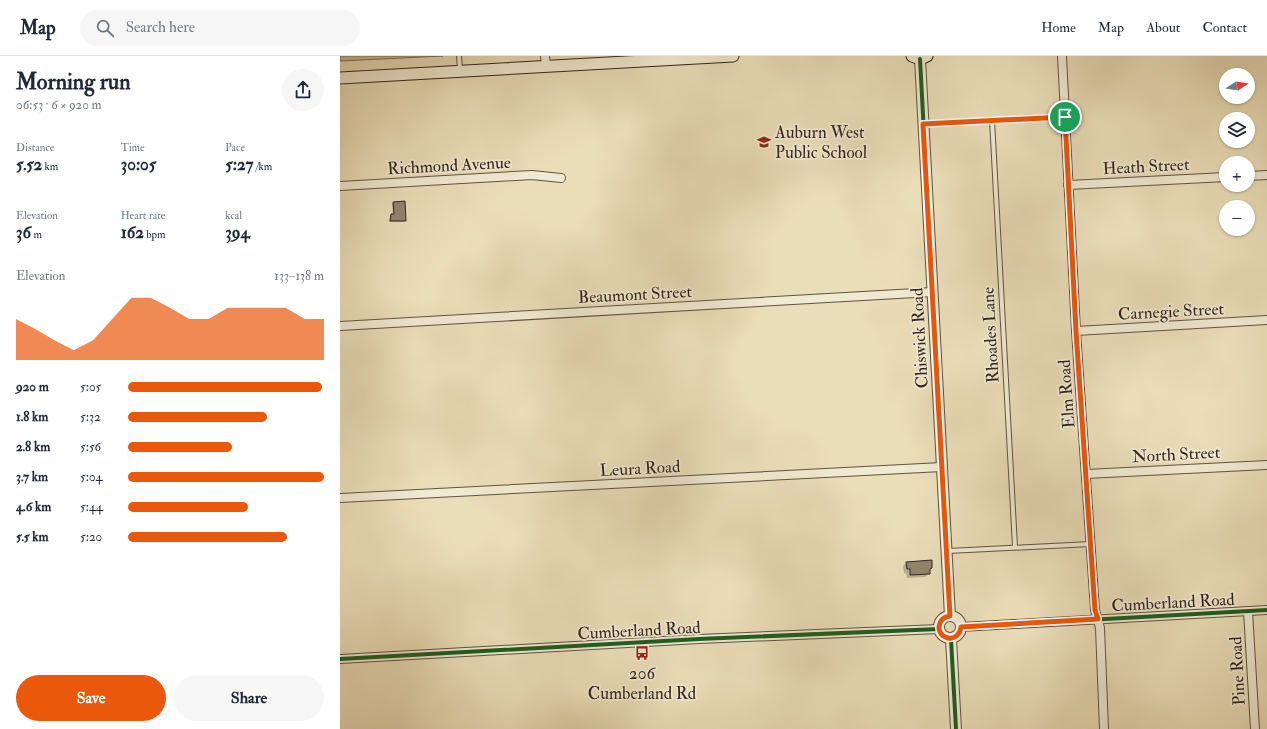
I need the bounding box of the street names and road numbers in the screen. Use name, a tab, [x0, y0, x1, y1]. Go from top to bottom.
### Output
street label: Richmond Avenue	[387, 152, 511, 179]
street label: Heath Street	[1102, 154, 1190, 179]
street label: Beaumont Street	[578, 281, 693, 308]
street label: Chiswick Road	[906, 286, 933, 389]
street label: Rhoades Lane	[977, 286, 1004, 384]
street label: Carnegie Street	[1118, 298, 1225, 325]
street label: Elm Road	[1054, 358, 1079, 429]
street label: North Street	[1131, 442, 1221, 467]
street label: Leura Road	[599, 456, 681, 481]
street label: Cumberland Road	[1111, 589, 1236, 616]
street label: Cumberland Road	[577, 617, 702, 644]
street label: Pine Road	[1225, 635, 1250, 706]

